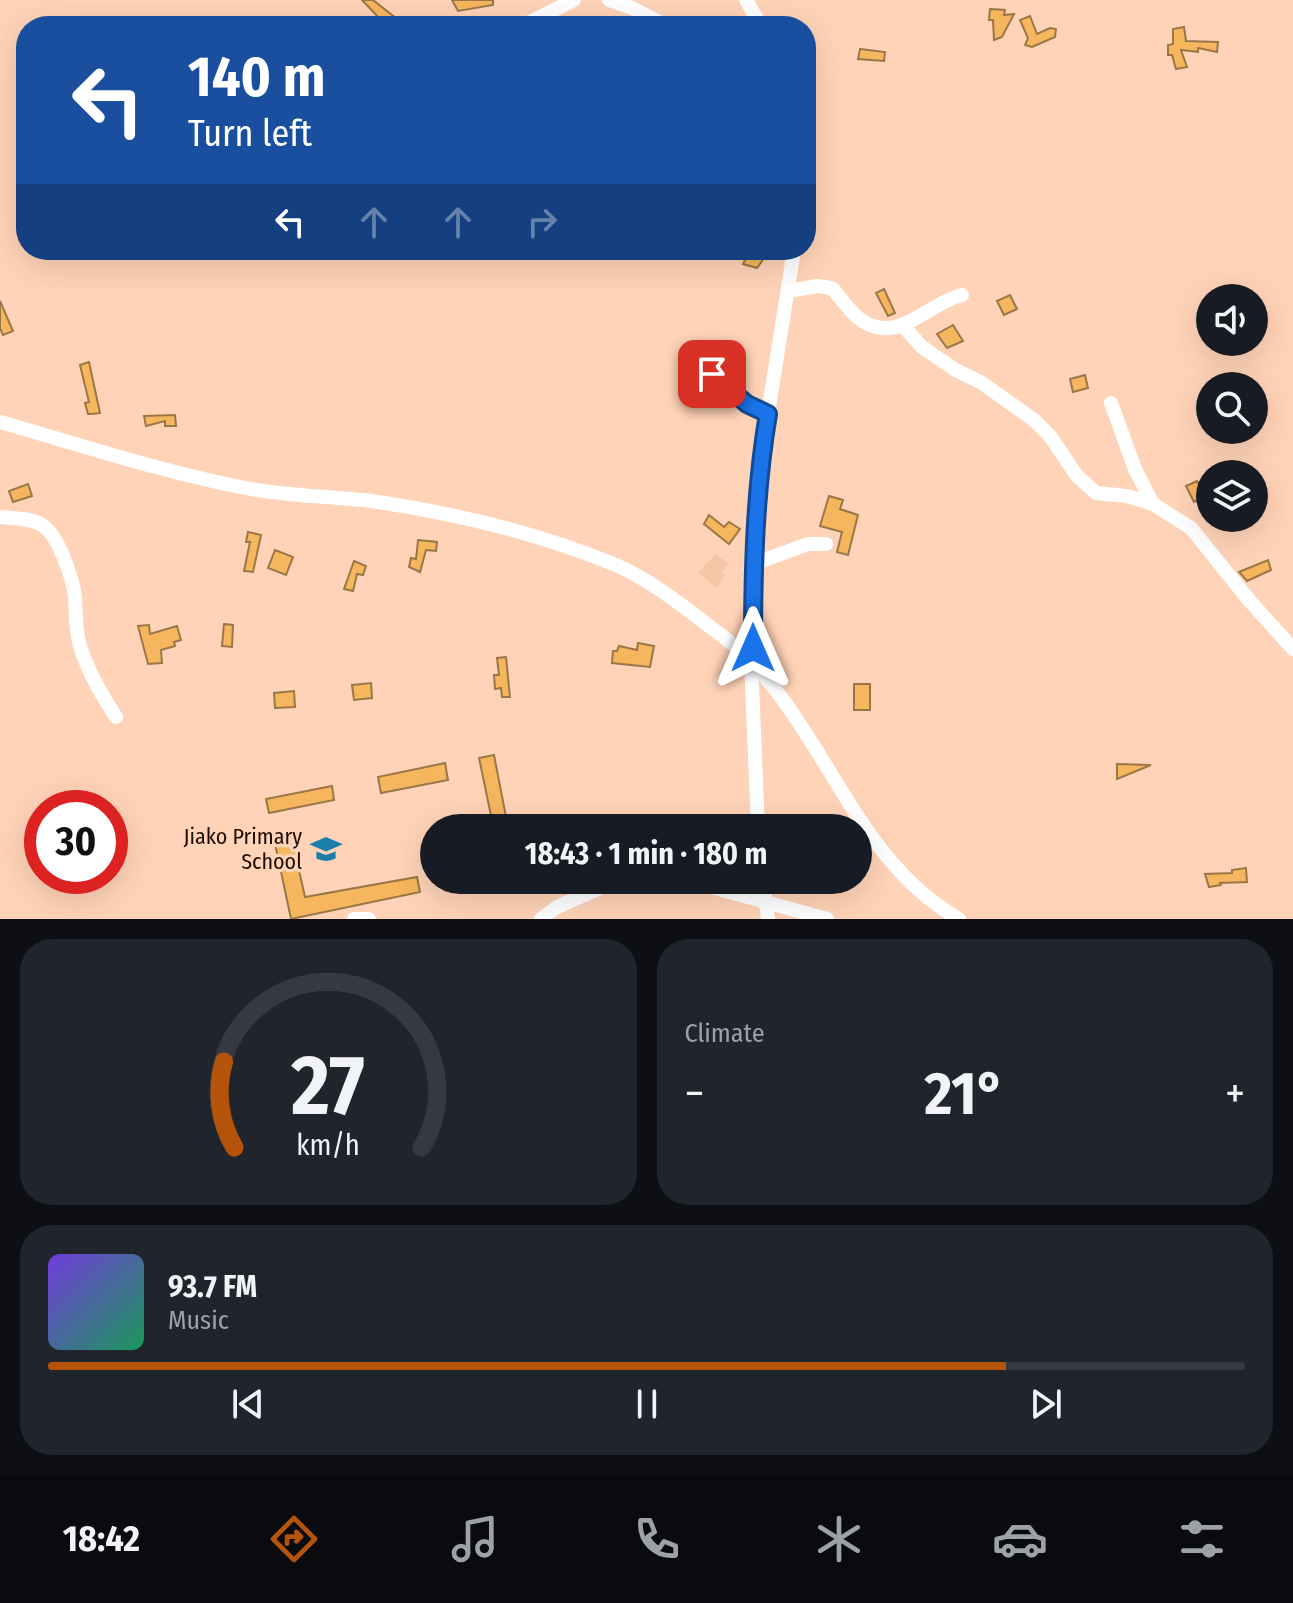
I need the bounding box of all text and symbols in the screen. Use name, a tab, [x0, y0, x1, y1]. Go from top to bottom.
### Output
text: 140 m	[188, 44, 325, 111]
icon: left	[56, 48, 160, 152]
text: Turn left	[188, 112, 312, 156]
icon: left	[268, 200, 312, 244]
icon: ahead	[352, 200, 396, 244]
icon: ahead	[436, 200, 480, 244]
icon: right	[520, 200, 564, 244]
map controls	[1196, 284, 1268, 532]
button: sound	[1196, 284, 1268, 356]
pin	[678, 340, 746, 408]
icon: arrive	[690, 352, 734, 396]
button: search	[1196, 372, 1268, 444]
button: layers	[1196, 460, 1268, 532]
position arrow	[711, 606, 795, 690]
speed limit sign: 30	[24, 790, 128, 894]
place label: Jiako Primary School	[183, 823, 302, 875]
school or university icon: Jiako Primary School	[309, 832, 343, 866]
text: 18:43 · 1 min · 180 m	[525, 836, 767, 872]
text: Climate	[685, 1018, 765, 1049]
text: 27	[290, 1036, 365, 1136]
text: 21°	[925, 1058, 1005, 1130]
text: −	[685, 1067, 704, 1120]
text: +	[1225, 1067, 1245, 1120]
text: km/h	[296, 1128, 360, 1163]
text: 93.7 FM	[168, 1269, 257, 1305]
text: Music	[168, 1305, 229, 1336]
icon: previous	[226, 1382, 270, 1426]
icon: pause	[625, 1382, 669, 1426]
icon: next	[1024, 1382, 1068, 1426]
icon: directions	[266, 1511, 322, 1567]
icon: music	[447, 1511, 503, 1567]
icon: phone	[629, 1511, 685, 1567]
icon: climate	[811, 1511, 867, 1567]
icon: car	[992, 1511, 1048, 1567]
icon: filters	[1174, 1511, 1230, 1567]
text: 18:42	[63, 1517, 140, 1561]

